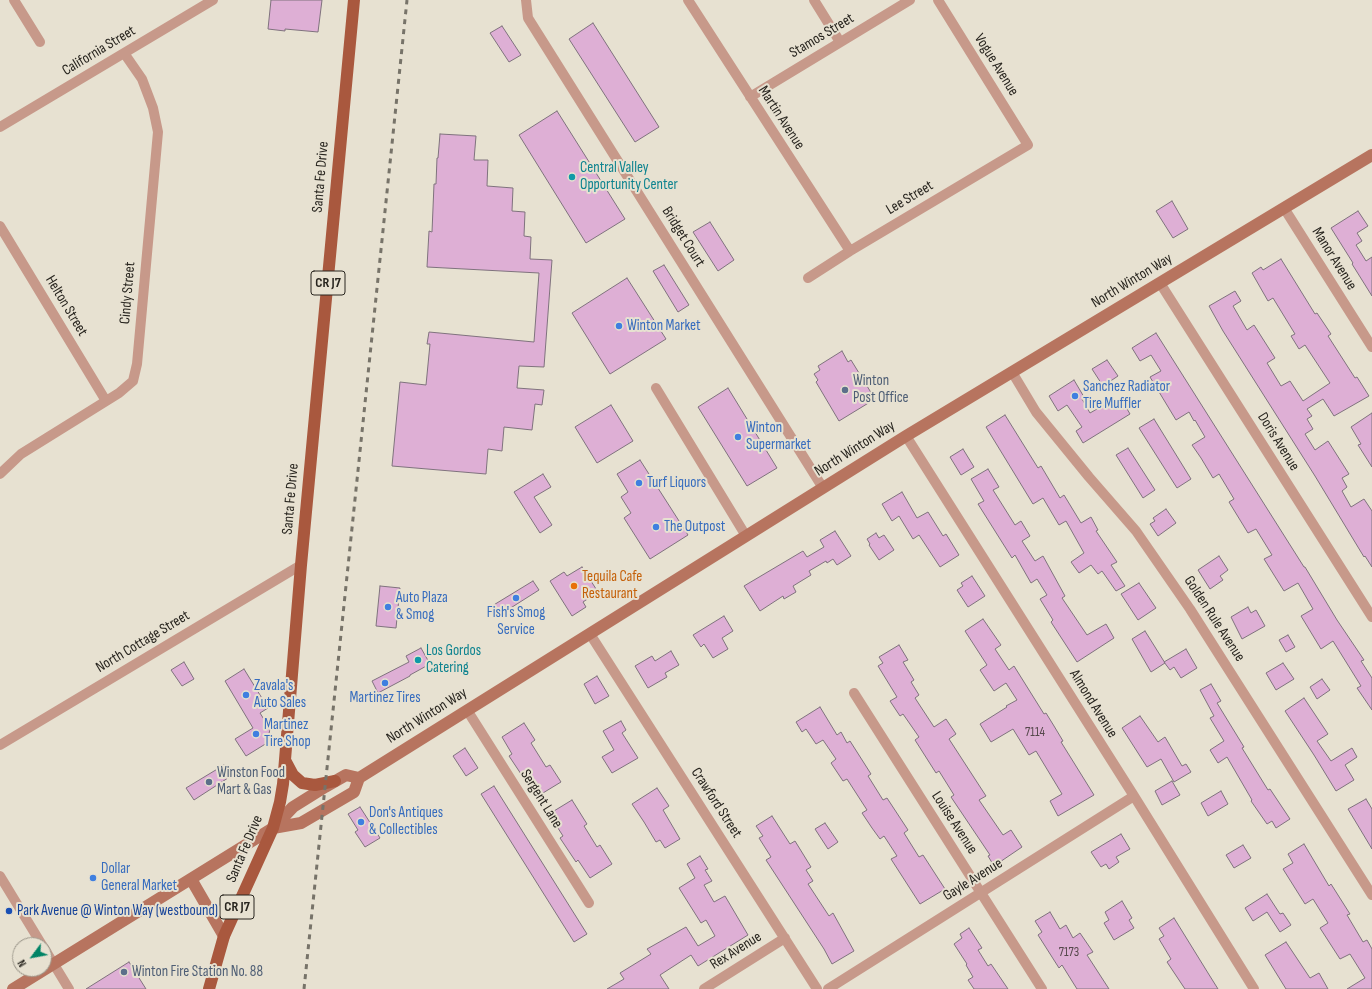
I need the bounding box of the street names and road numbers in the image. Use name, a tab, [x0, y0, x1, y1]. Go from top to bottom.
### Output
street label: Stamos Street	[787, 10, 857, 62]
street label: California Street	[59, 22, 139, 80]
street label: Vogue Avenue	[970, 31, 1022, 99]
street label: Martin Avenue	[754, 83, 808, 153]
street label: Santa Fe Drive	[309, 141, 333, 213]
street label: Lee Street	[883, 177, 937, 219]
street label: Bridget Court	[657, 204, 709, 270]
street label: Manor Avenue	[1308, 224, 1360, 294]
street label: North Winton Way	[1088, 250, 1176, 312]
street label: Cindy Street	[116, 261, 140, 325]
road number: CR J7	[311, 271, 345, 295]
street label: Helton Street	[41, 272, 91, 340]
street label: Doris Avenue	[1253, 410, 1303, 474]
street label: North Winton Way	[812, 417, 898, 481]
street label: Santa Fe Drive	[279, 463, 303, 535]
street label: Golden Rule Avenue	[1180, 573, 1248, 665]
street label: North Cottage Street	[93, 607, 193, 677]
street label: Almond Avenue	[1065, 667, 1121, 741]
street label: North Winton Way	[384, 684, 470, 748]
street label: Crawford Street	[687, 765, 745, 841]
street label: Sergent Lane	[516, 766, 566, 832]
street label: Louise Avenue	[927, 788, 981, 858]
street label: Santa Fe Drive	[223, 813, 267, 885]
street label: Gayle Avenue	[940, 855, 1006, 905]
road number: CR J7	[220, 895, 254, 919]
street label: Rex Avenue	[707, 928, 765, 974]

